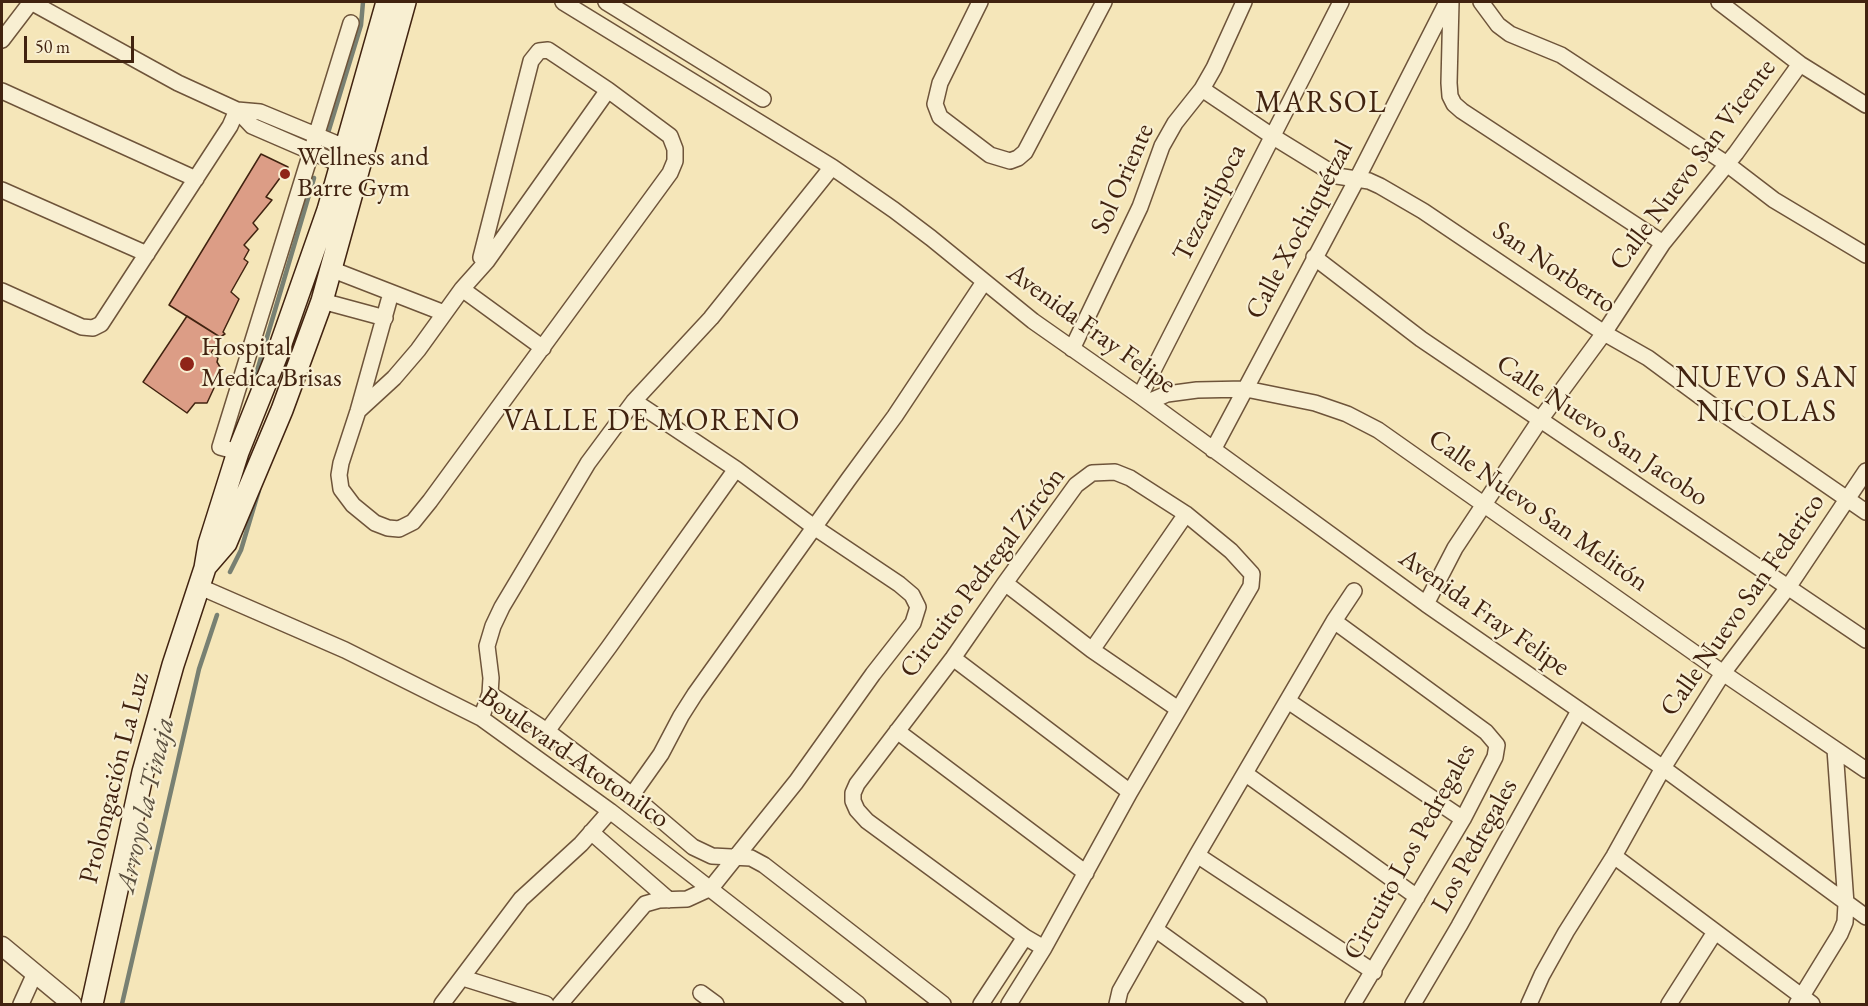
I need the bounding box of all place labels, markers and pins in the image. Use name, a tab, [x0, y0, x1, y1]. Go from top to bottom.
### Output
place label: Wellness and Barre Gym	[297, 142, 429, 205]
marker: Wellness and Barre Gym	[278, 167, 292, 181]
place label: Hospital Medica Brisas	[201, 332, 342, 395]
marker: Hospital Medica Brisas	[178, 355, 196, 373]

